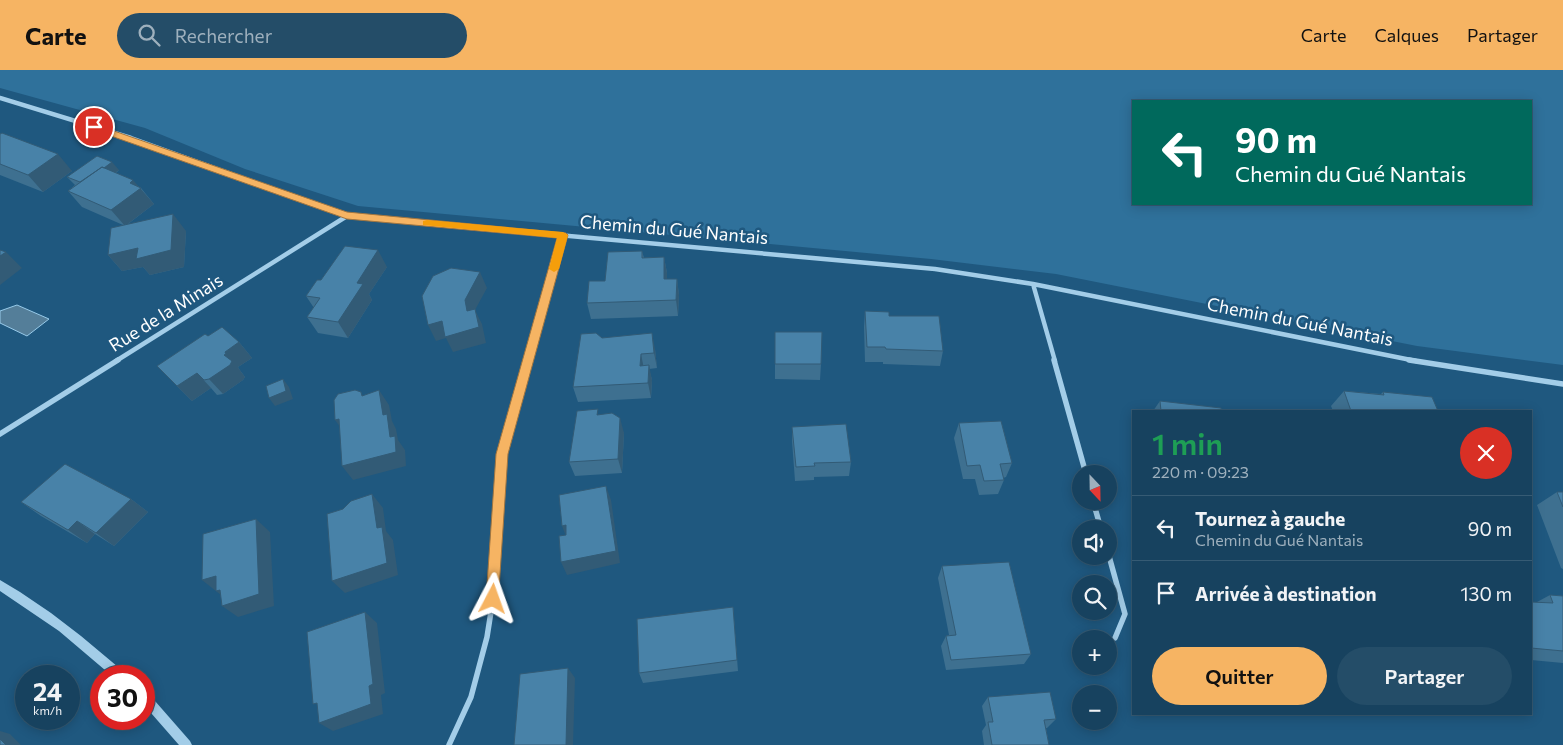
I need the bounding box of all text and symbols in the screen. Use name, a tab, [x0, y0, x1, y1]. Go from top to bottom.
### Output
search box	[117, 13, 467, 58]
text: Carte	[25, 21, 87, 50]
icon: search	[135, 21, 163, 49]
text: Rechercher	[175, 24, 272, 47]
text: Carte	[1301, 24, 1346, 46]
text: Calques	[1374, 24, 1439, 46]
text: Partager	[1467, 24, 1538, 46]
pin	[73, 106, 115, 148]
icon: arrive	[80, 113, 108, 141]
text: 90 m	[1235, 117, 1317, 160]
icon: left	[1152, 120, 1217, 185]
text: Chemin du Gué Nantais	[1235, 160, 1466, 187]
street label: Chemin du Gué Nantais	[579, 210, 769, 248]
street label: Rue de la Minais	[104, 268, 226, 356]
street label: Chemin du Gué Nantais	[1205, 292, 1395, 350]
text: 1 min	[1152, 424, 1223, 461]
button: close	[1460, 427, 1512, 479]
text: 220 m · 09:23	[1152, 462, 1249, 481]
north arrow	[1072, 465, 1118, 510]
map controls	[1072, 465, 1117, 730]
text: Tournez à gauche	[1195, 507, 1345, 530]
icon: left	[1152, 514, 1180, 542]
text: 90 m	[1468, 517, 1512, 540]
button: sound	[1072, 520, 1117, 565]
text: Chemin du Gué Nantais	[1195, 530, 1363, 549]
position arrow	[466, 572, 518, 624]
button: search	[1072, 575, 1117, 620]
icon: arrive	[1152, 579, 1180, 607]
text: Arrivée à destination	[1195, 582, 1377, 605]
text: 130 m	[1460, 582, 1512, 605]
button: +	[1072, 630, 1117, 675]
button: Quitter	[1152, 647, 1327, 705]
button: Partager	[1337, 647, 1512, 705]
speed limit sign: 30	[90, 665, 155, 730]
text: 24	[33, 676, 62, 706]
button: −	[1072, 685, 1117, 730]
text: km/h	[33, 703, 62, 717]

